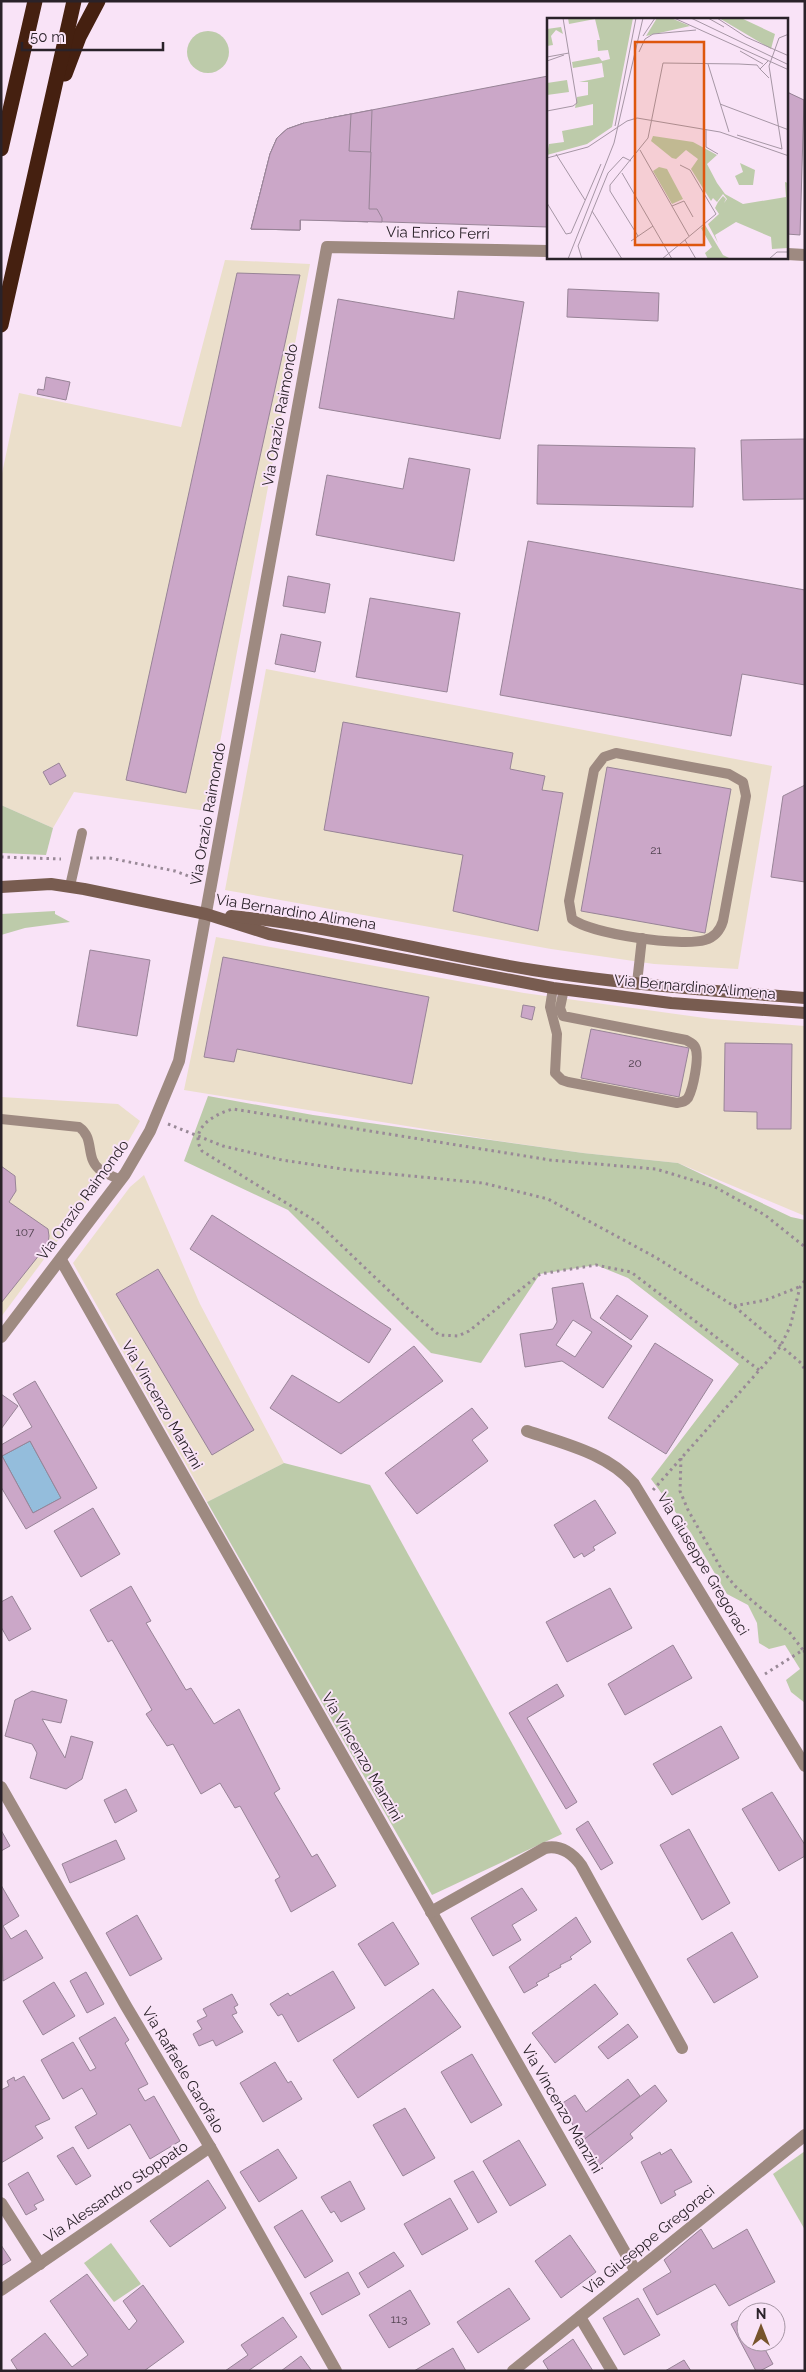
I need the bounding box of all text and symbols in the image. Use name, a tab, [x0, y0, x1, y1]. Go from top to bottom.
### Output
inset map	[547, 18, 788, 259]
scale bar	[22, 20, 164, 52]
text: 50 m	[30, 28, 65, 46]
street label: Via Enrico Ferri	[386, 223, 490, 243]
street label: Via Orazio Raimondo	[259, 342, 301, 488]
street label: Via Orazio Raimondo	[187, 741, 229, 887]
house number: 21	[650, 843, 662, 857]
street label: Via Bernardino Alimena	[215, 890, 377, 934]
street label: Via Bernardino Alimena	[613, 971, 777, 1003]
house number: 20	[628, 1056, 642, 1070]
street label: Via Orazio Raimondo	[33, 1136, 133, 1264]
house number: 107	[16, 1225, 35, 1239]
street label: Via Vincenzo Manzini	[118, 1338, 206, 1472]
street label: Via Giuseppe Gregoraci	[653, 1489, 753, 1639]
street label: Via Vincenzo Manzini	[318, 1690, 406, 1824]
street label: Via Raffaele Garofalo	[138, 2003, 228, 2137]
street label: Via Vincenzo Manzini	[518, 2042, 606, 2176]
street label: Via Alessandro Stoppato	[41, 2137, 191, 2247]
street label: Via Giuseppe Gregoraci	[580, 2182, 718, 2298]
north arrow	[736, 2302, 786, 2352]
text: N	[756, 2306, 766, 2322]
house number: 113	[391, 2312, 407, 2326]

